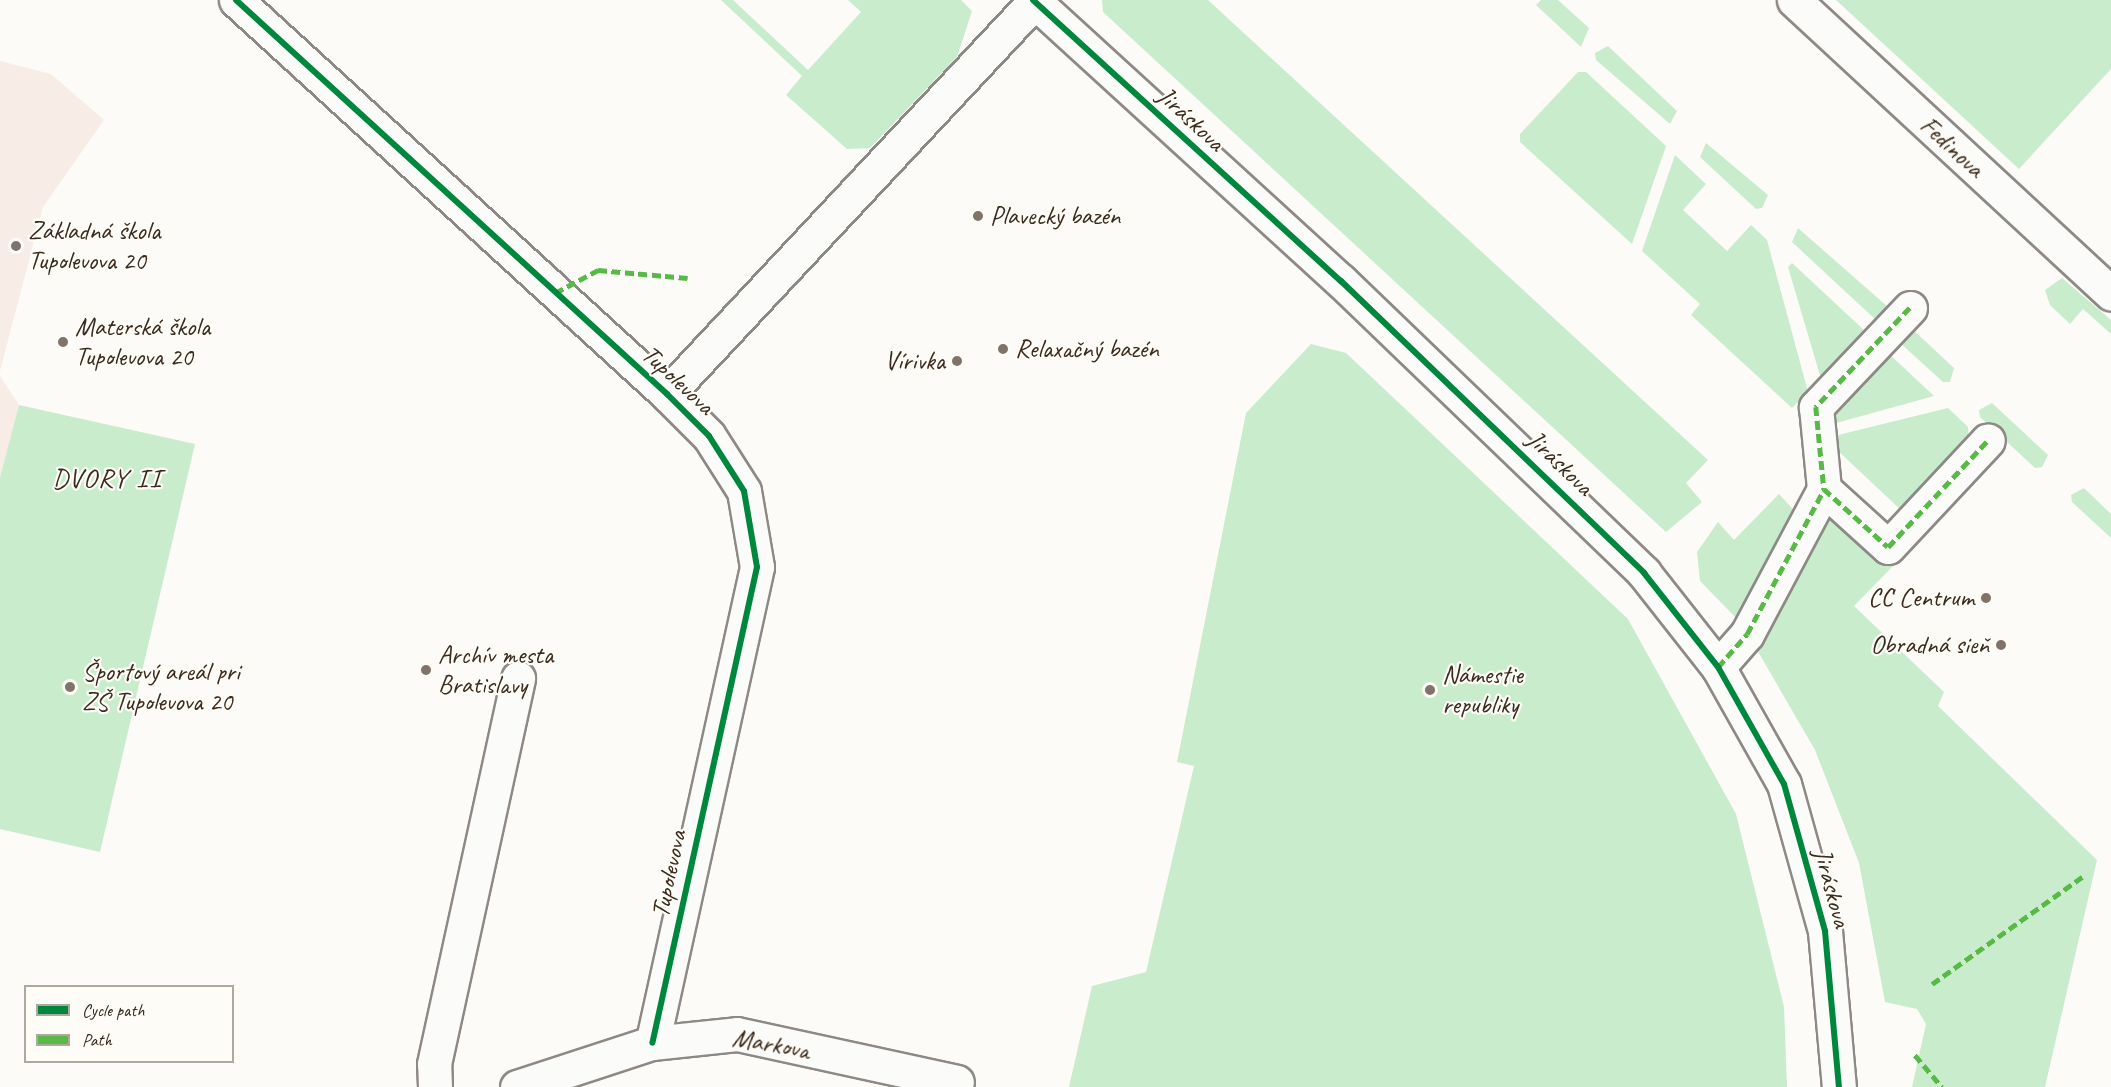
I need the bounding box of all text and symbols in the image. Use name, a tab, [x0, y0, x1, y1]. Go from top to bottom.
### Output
street label: Jiráskova	[1151, 80, 1231, 158]
street label: Fedinova	[1914, 110, 1990, 184]
place label: Plavecký bazén	[990, 200, 1120, 232]
marker: Plavecký bazén	[971, 209, 985, 223]
place label: Základná škola Tupolevova 20	[28, 215, 160, 276]
marker: Základná škola Tupolevova 20	[9, 239, 23, 253]
place label: Materská škola Tupolevova 20	[75, 311, 210, 372]
place label: Relaxačný bazén	[1015, 333, 1159, 365]
marker: Materská škola Tupolevova 20	[56, 335, 70, 349]
street label: Tupolevova	[635, 339, 721, 421]
marker: Relaxačný bazén	[996, 342, 1010, 356]
place label: Vírivka	[885, 345, 945, 377]
marker: Vírivka	[950, 354, 964, 368]
street label: Jiráskova	[1520, 424, 1600, 502]
district label: DVORY II	[53, 463, 161, 495]
place label: CC Centrum	[1868, 582, 1974, 614]
marker: CC Centrum	[1979, 591, 1993, 605]
place label: Obradná sieň	[1871, 629, 1989, 661]
marker: Obradná sieň	[1994, 638, 2008, 652]
place label: Archív mesta Bratislavy	[438, 639, 552, 700]
place label: Športový areál pri ZŠ Tupolevova 20	[82, 656, 240, 718]
place label: Námestie republiky	[1442, 659, 1523, 720]
marker: Archív mesta Bratislavy	[419, 663, 433, 677]
marker: Športový areál pri ZŠ Tupolevova 20	[63, 680, 77, 694]
marker: Námestie republiky	[1423, 683, 1437, 697]
street label: Tupolevova	[645, 828, 693, 920]
street label: Jiráskova	[1807, 845, 1857, 931]
legend	[24, 985, 234, 1063]
text: Cycle path	[82, 999, 144, 1021]
street label: Markova	[730, 1022, 812, 1066]
text: Path	[82, 1029, 112, 1051]

